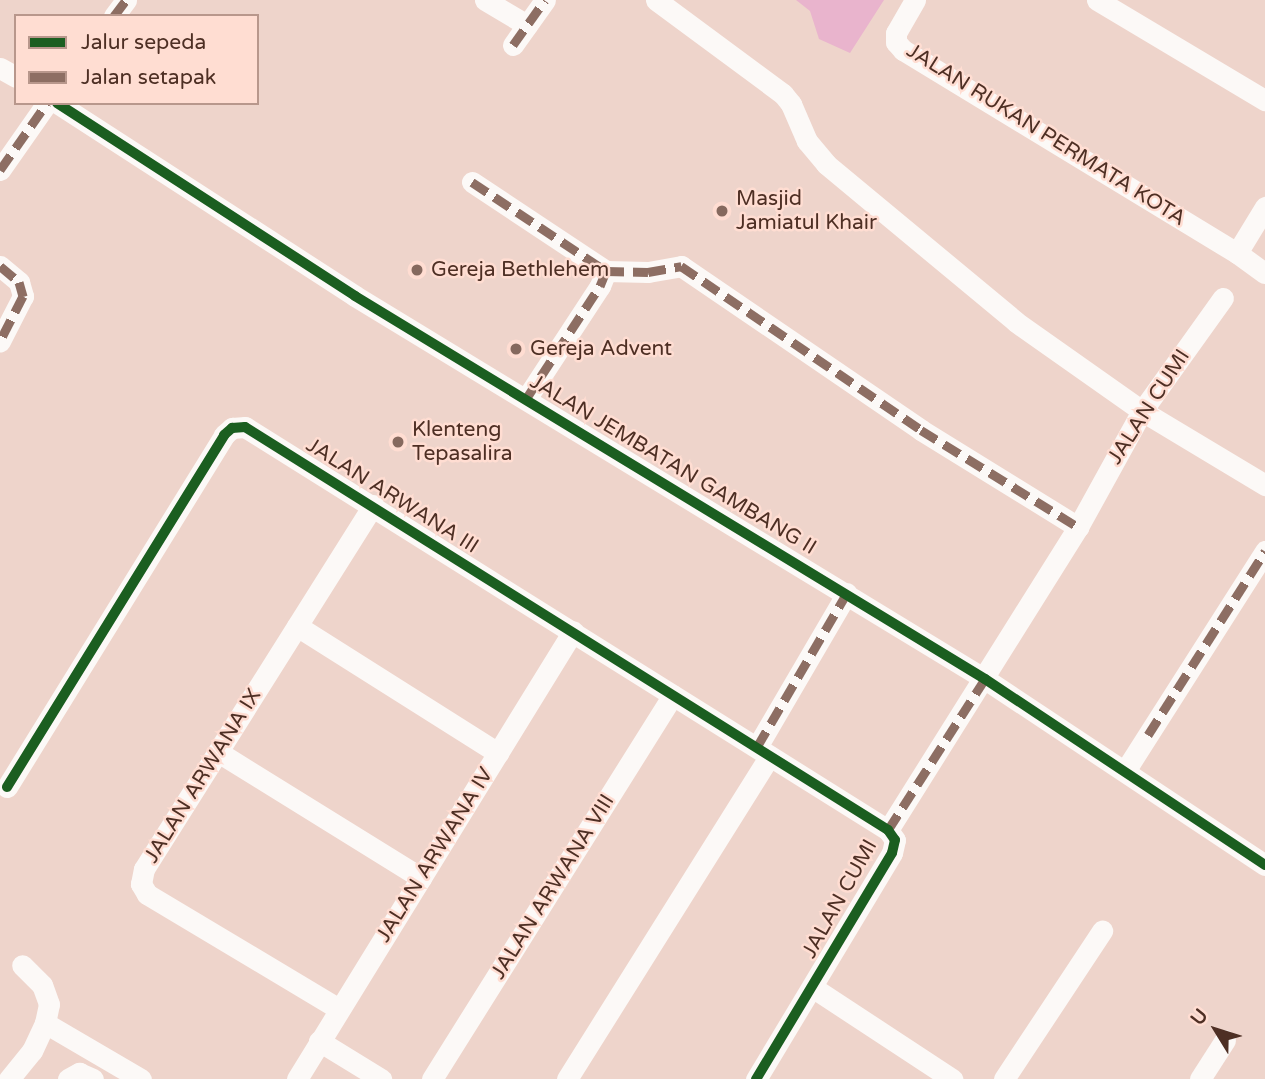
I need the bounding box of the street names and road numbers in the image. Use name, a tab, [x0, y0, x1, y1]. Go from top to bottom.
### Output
street label: JALAN RUKAN PERMATA KOTA	[902, 38, 1190, 232]
street label: JALAN CUMI	[1103, 345, 1195, 469]
street label: JALAN JEMBATAN GAMBANG II	[525, 369, 821, 561]
street label: JALAN ARWANA III	[301, 433, 483, 559]
street label: JALAN ARWANA IX	[139, 684, 267, 868]
street label: JALAN ARWANA IV	[371, 763, 499, 947]
street label: JALAN ARWANA VIII	[486, 790, 620, 984]
street label: JALAN CUMI	[797, 835, 883, 963]

